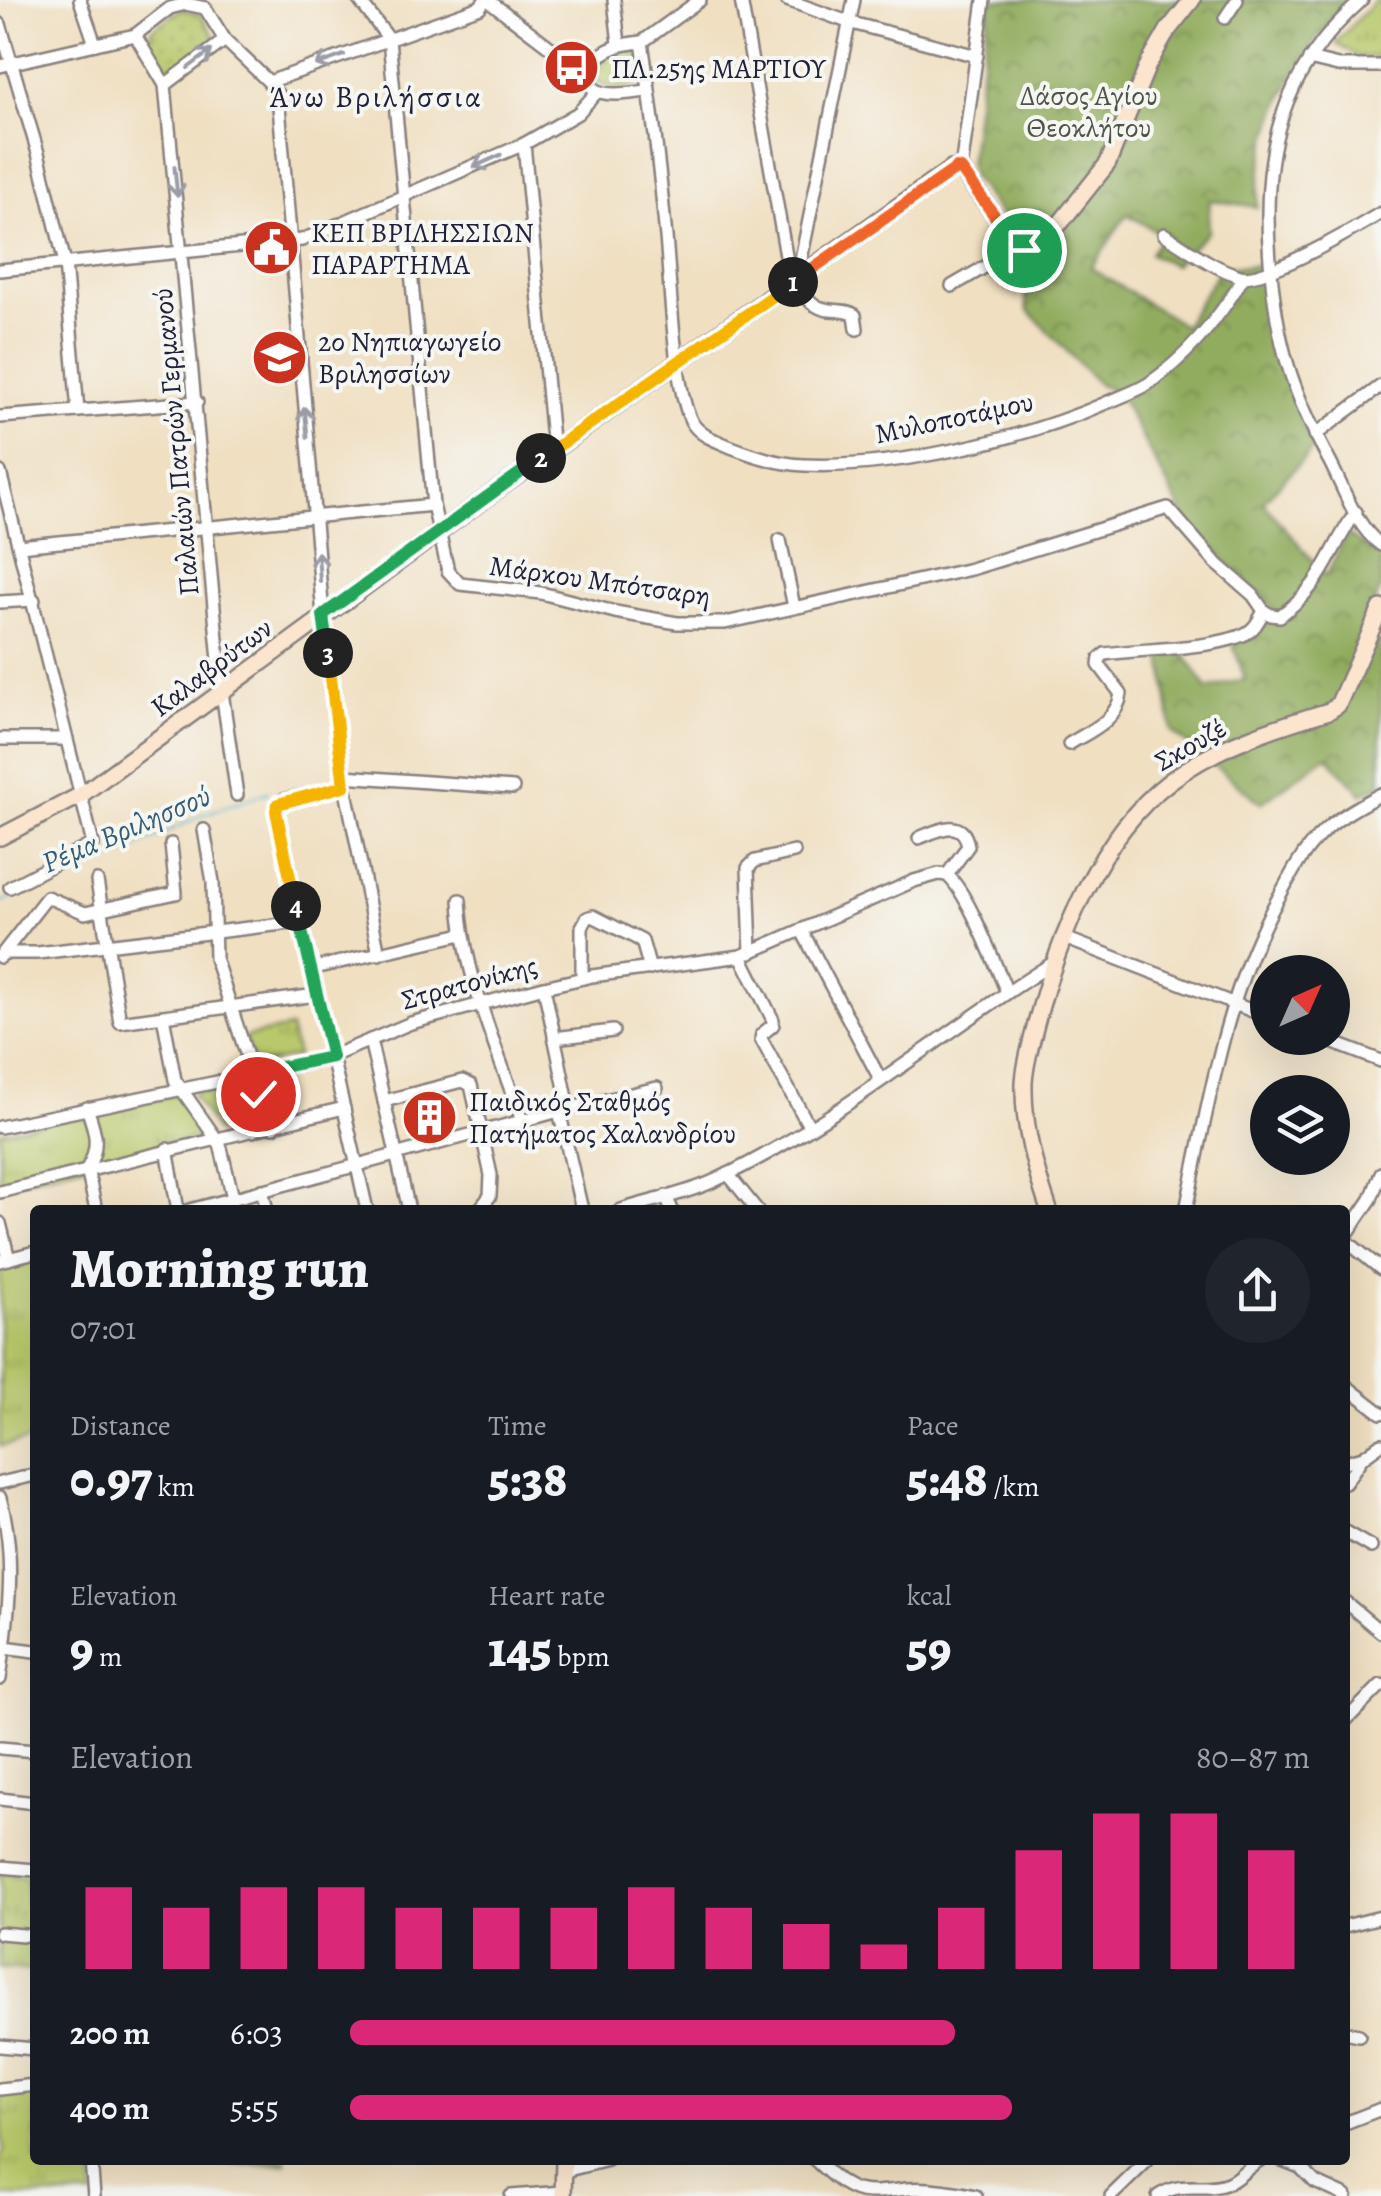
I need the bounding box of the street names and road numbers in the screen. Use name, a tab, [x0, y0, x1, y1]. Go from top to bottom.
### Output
street label: Παλαιών Πατρών Γερμανού	[144, 287, 208, 597]
street label: Μυλοποτάμου	[871, 383, 1037, 453]
street label: Μάρκου Μπότσαρη	[487, 547, 713, 615]
street label: Καλαβρύτων	[143, 610, 280, 726]
street label: Σκουζέ	[1148, 709, 1233, 780]
street label: Στρατονίκης	[397, 947, 541, 1019]

